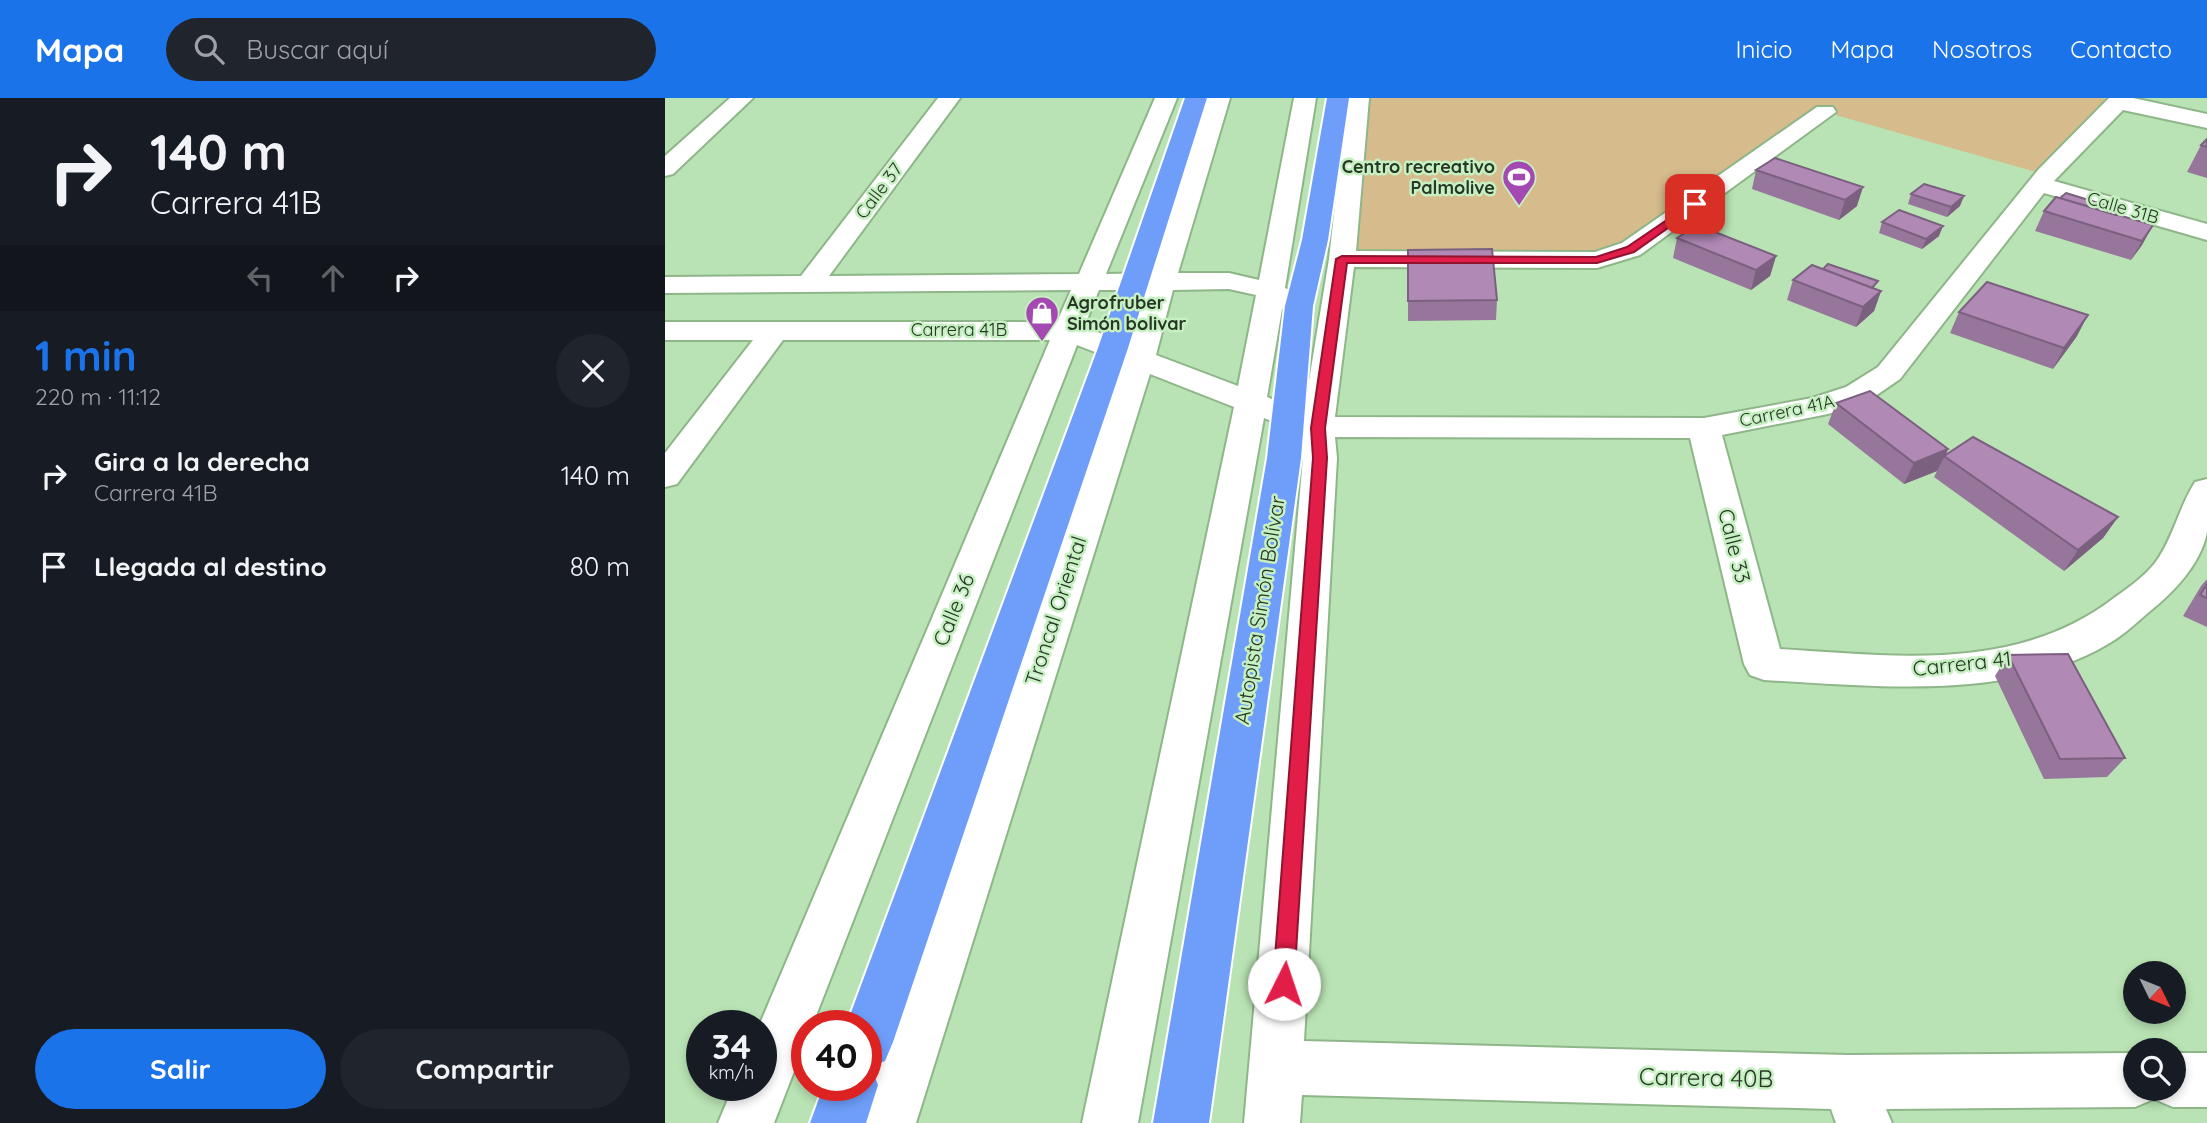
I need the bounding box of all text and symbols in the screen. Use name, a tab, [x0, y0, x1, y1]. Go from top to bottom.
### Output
search box	[166, 18, 656, 81]
text: Mapa	[35, 29, 124, 70]
icon: search	[190, 30, 228, 68]
text: Buscar aquí	[246, 33, 388, 66]
text: Inicio	[1735, 34, 1793, 64]
text: Mapa	[1831, 34, 1894, 64]
text: Nosotros	[1932, 34, 2032, 64]
text: Contacto	[2070, 34, 2172, 64]
text: 140 m	[150, 121, 287, 182]
icon: right	[35, 126, 126, 217]
place label: Centro recreativo Palmolive	[1342, 155, 1495, 199]
street label: Calle 37	[850, 158, 907, 223]
sports icon: Centro recreativo Palmolive	[1500, 158, 1538, 207]
pin	[1665, 174, 1725, 234]
text: Carrera 41B	[150, 182, 322, 222]
icon: arrive	[1676, 185, 1714, 223]
street label: Calle 31B	[2085, 186, 2162, 229]
icon: left	[241, 259, 279, 297]
icon: ahead	[314, 259, 352, 297]
icon: right	[387, 259, 425, 297]
place label: Agrofruber Simón bolivar	[1067, 291, 1187, 335]
shop icon: Agrofruber Simón bolivar	[1023, 294, 1061, 343]
street label: Carrera 41B	[911, 318, 1007, 341]
text: 1 min	[35, 329, 137, 382]
button: close	[556, 334, 630, 408]
text: 220 m · 11:12	[35, 382, 161, 411]
street label: Carrera 41A	[1737, 389, 1837, 432]
text: Gira a la derecha	[94, 445, 310, 478]
icon: right	[35, 457, 73, 495]
text: 140 m	[561, 459, 630, 492]
text: Carrera 41B	[94, 478, 217, 507]
street label: Autopista Simón Bolívar	[1228, 494, 1290, 726]
street label: Calle 33	[1713, 506, 1757, 586]
street label: Troncal Oriental	[1019, 533, 1091, 689]
icon: arrive	[35, 548, 73, 586]
text: Llegada al destino	[94, 550, 327, 583]
text: 80 m	[570, 550, 630, 583]
street label: Calle 36	[927, 570, 979, 650]
street label: Carrera 41	[1911, 645, 2012, 681]
position arrow	[1247, 947, 1321, 1021]
north arrow	[2123, 961, 2186, 1024]
map controls	[2123, 961, 2186, 1101]
speed limit sign: 40	[791, 1010, 882, 1101]
text: 34	[712, 1024, 751, 1068]
button: Salir	[35, 1029, 326, 1109]
button: Compartir	[340, 1029, 630, 1109]
button: search	[2123, 1038, 2186, 1101]
text: km/h	[709, 1061, 754, 1084]
street label: Carrera 40B	[1639, 1061, 1773, 1093]

